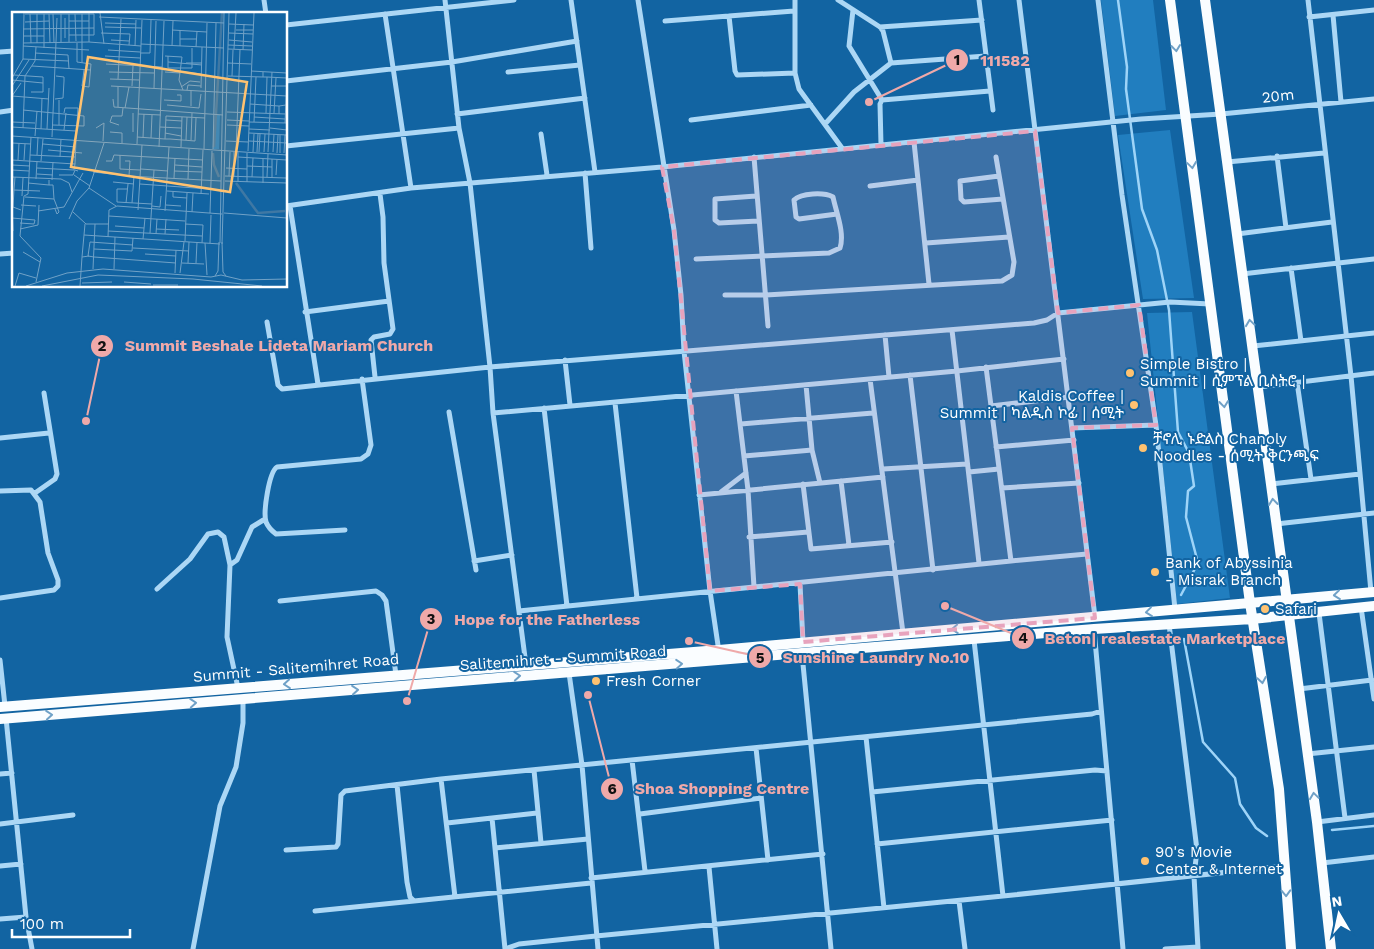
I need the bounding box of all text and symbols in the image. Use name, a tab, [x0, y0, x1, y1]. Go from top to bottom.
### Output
inset map	[12, 12, 288, 288]
callout: 111582	[945, 44, 1039, 75]
one-way arrow	[1170, 45, 1181, 53]
text: 1	[954, 51, 960, 69]
text: 111582	[980, 51, 1030, 70]
street label: 20m	[1261, 85, 1295, 107]
one-way arrow	[1186, 160, 1196, 169]
one-way arrow	[1245, 319, 1255, 328]
callout: Summit Beshale Lideta Mariam Church	[89, 330, 443, 361]
text: Summit Beshale Lideta Mariam Church	[125, 336, 433, 355]
text: 2	[98, 337, 107, 355]
place label: Simple Bistro | Summit | ሲምፕል ቢስትሮ |	[1140, 355, 1305, 390]
marker: Simple Bistro | Summit | ሲምፕል ቢስትሮ |	[1124, 367, 1136, 379]
place label: Kaldis Coffee | Summit | ካልዲስ ኮፊ | ሰሚት	[940, 387, 1124, 422]
marker: Kaldis Coffee | Summit | ካልዲስ ኮፊ | ሰሚት	[1128, 399, 1140, 411]
one-way arrow	[1218, 401, 1229, 409]
place label: ቻኖሊ ኑድልስ Chanoly Noodles - ሰሚት ቅርንጫፍ	[1153, 430, 1319, 465]
marker: ቻኖሊ ኑድልስ Chanoly Noodles - ሰሚት ቅርንጫፍ	[1137, 442, 1149, 454]
one-way arrow	[1268, 497, 1279, 505]
place label: Bank of Abyssinia - Misrak Branch	[1165, 554, 1293, 589]
marker: Bank of Abyssinia - Misrak Branch	[1149, 566, 1161, 578]
one-way arrow	[1333, 589, 1341, 600]
place label: Safari	[1275, 600, 1317, 618]
marker: Safari	[1259, 603, 1271, 615]
callout: Hope for the Fatherless	[419, 604, 651, 635]
one-way arrow	[1145, 607, 1153, 617]
text: 3	[427, 610, 436, 628]
text: Hope for the Fatherless	[454, 610, 641, 629]
callout: Beton| realestate Marketplace	[1010, 623, 1296, 654]
one-way arrow	[951, 624, 959, 635]
text: 4	[1018, 629, 1028, 647]
text: Beton| realestate Marketplace	[1045, 629, 1285, 648]
street label: Salitemihret - Summit Road	[459, 642, 667, 674]
callout: Sunshine Laundry No.10	[747, 642, 980, 673]
text: Sunshine Laundry No.10	[782, 648, 970, 667]
text: 5	[756, 649, 765, 667]
street label: Summit - Salitemihret Road	[192, 650, 400, 686]
one-way arrow	[676, 659, 684, 670]
one-way arrow	[514, 671, 522, 682]
place label: Fresh Corner	[606, 672, 701, 690]
marker: Fresh Corner	[590, 675, 602, 687]
one-way arrow	[1256, 676, 1267, 684]
one-way arrow	[283, 679, 291, 690]
one-way arrow	[352, 685, 360, 696]
one-way arrow	[190, 698, 198, 709]
one-way arrow	[45, 709, 53, 720]
callout: Shoa Shopping Centre	[599, 773, 819, 804]
text: Shoa Shopping Centre	[635, 779, 809, 798]
text: 6	[607, 780, 617, 798]
one-way arrow	[1309, 792, 1319, 801]
place label: 90's Movie Center & Internet	[1155, 843, 1283, 878]
marker: 90's Movie Center & Internet	[1139, 855, 1151, 867]
one-way arrow	[1281, 889, 1292, 897]
north arrow	[1314, 889, 1364, 939]
text: N	[1331, 892, 1343, 910]
scale bar	[12, 906, 130, 938]
text: 100 m	[20, 915, 64, 933]

